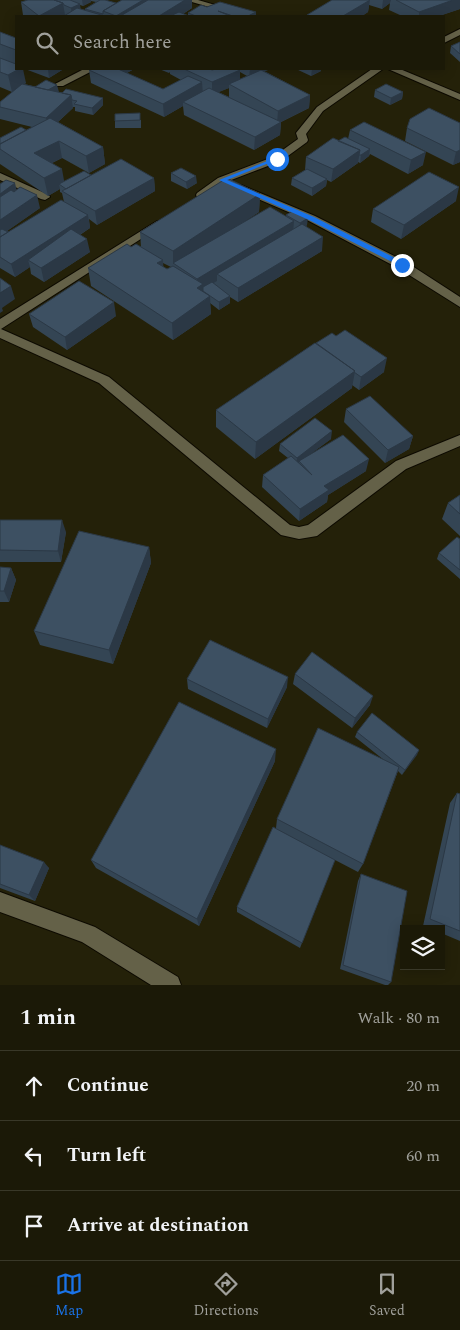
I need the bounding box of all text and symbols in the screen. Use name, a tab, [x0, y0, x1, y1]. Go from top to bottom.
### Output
search box	[15, 15, 445, 70]
text: Search here	[73, 28, 172, 57]
icon: search	[33, 29, 61, 57]
route start	[266, 148, 289, 171]
route end	[391, 254, 414, 277]
map controls	[400, 925, 445, 970]
button: layers	[400, 925, 445, 970]
text: 1 min	[20, 1002, 76, 1034]
text: Walk · 80 m	[357, 1006, 440, 1030]
text: Continue	[67, 1071, 149, 1100]
icon: ahead	[20, 1072, 48, 1100]
text: 20 m	[406, 1074, 440, 1098]
text: Turn left	[67, 1141, 146, 1170]
icon: left	[20, 1142, 48, 1170]
text: 60 m	[406, 1144, 440, 1168]
text: Arrive at destination	[67, 1211, 249, 1240]
icon: arrive	[20, 1212, 48, 1240]
tab: Map	[55, 1270, 83, 1321]
tab: Directions	[193, 1270, 259, 1321]
tab: Saved	[369, 1270, 405, 1321]

